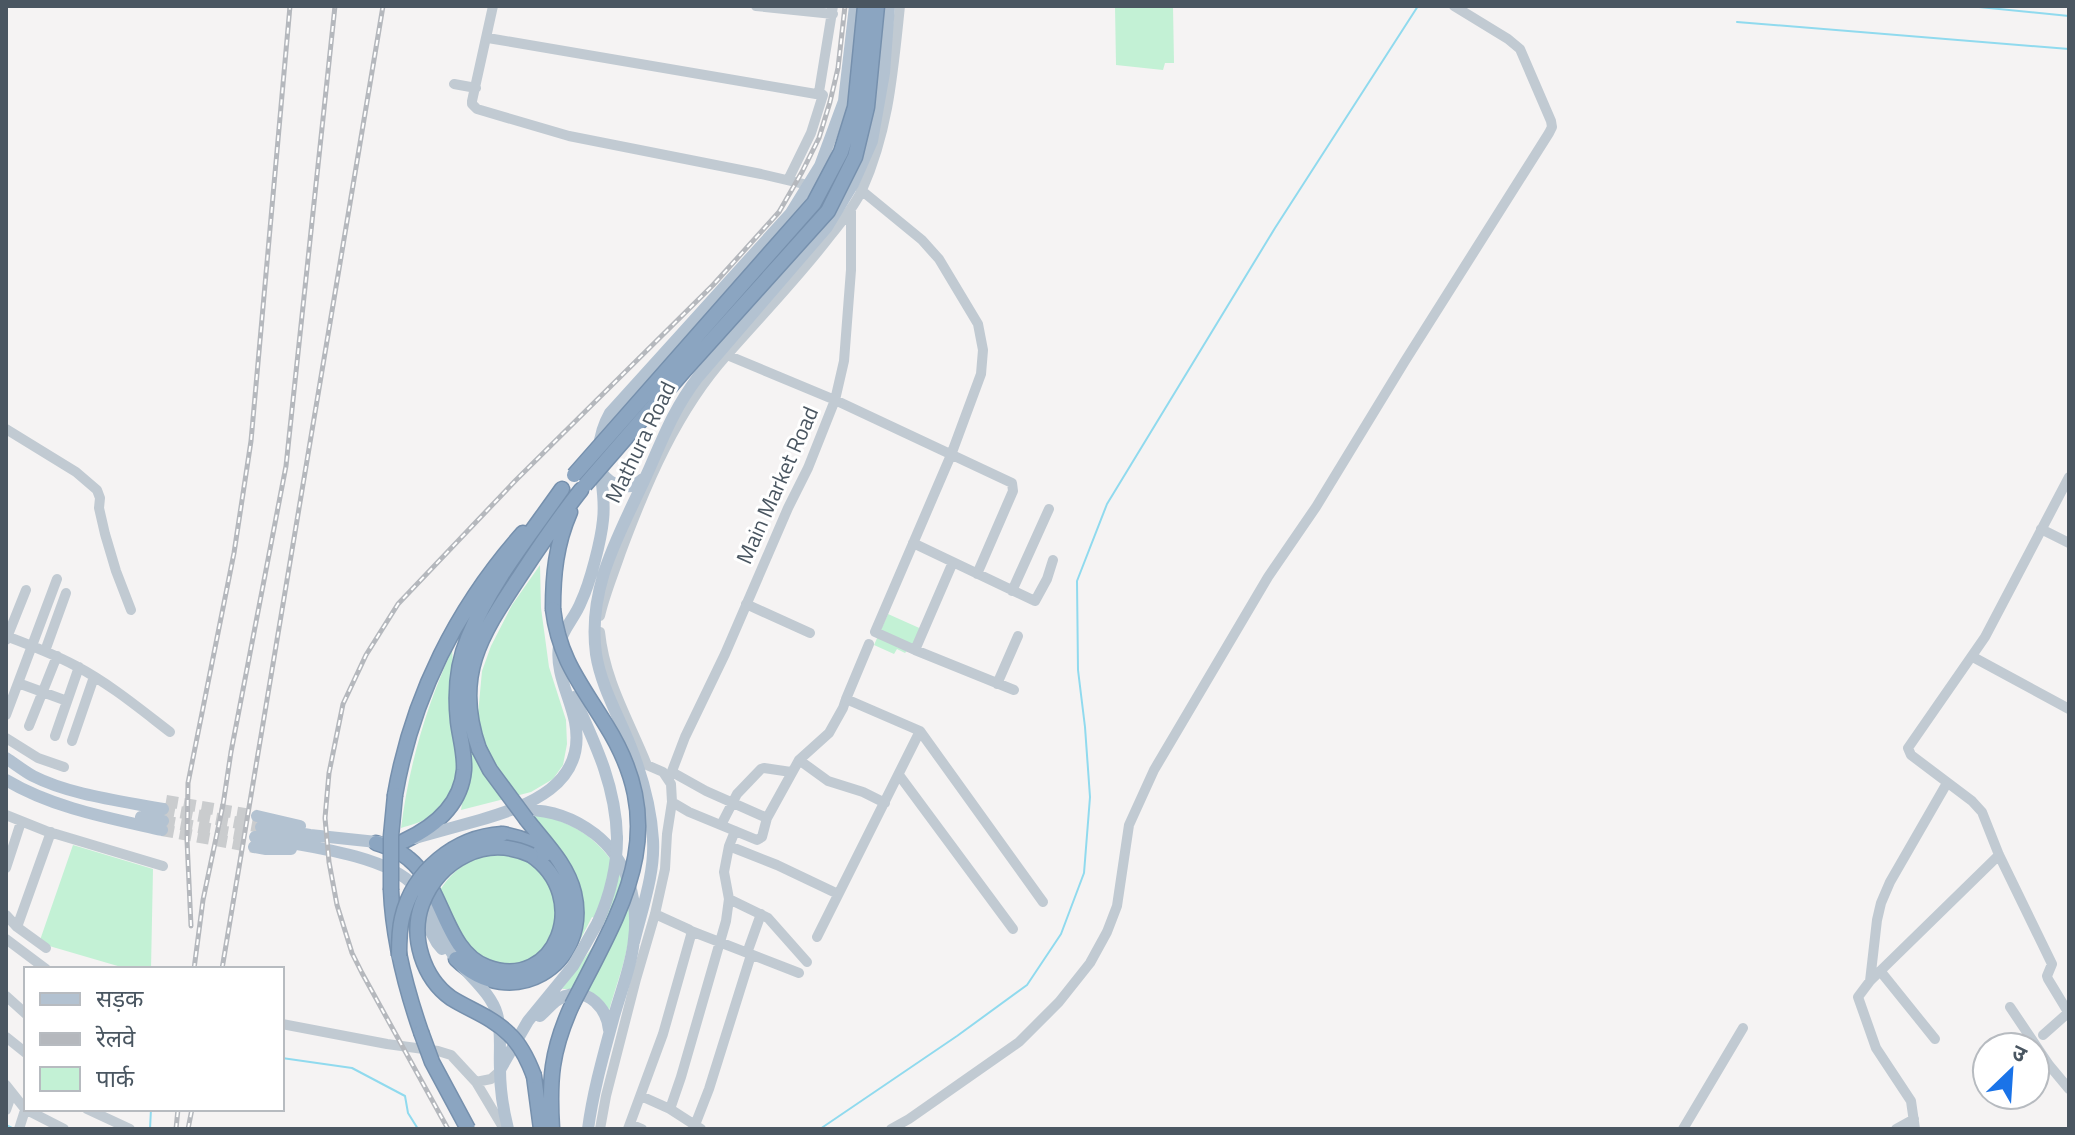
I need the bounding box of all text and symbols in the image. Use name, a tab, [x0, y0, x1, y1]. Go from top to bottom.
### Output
street label: Mathura Road	[596, 375, 684, 509]
street label: Main Market Road	[727, 401, 827, 569]
legend	[24, 967, 284, 1111]
text: सड़क	[96, 980, 144, 1016]
text: रेलवे	[95, 1020, 136, 1056]
north arrow	[1971, 1031, 2051, 1111]
text: उ	[2006, 1035, 2033, 1071]
text: पार्क	[96, 1060, 135, 1096]

